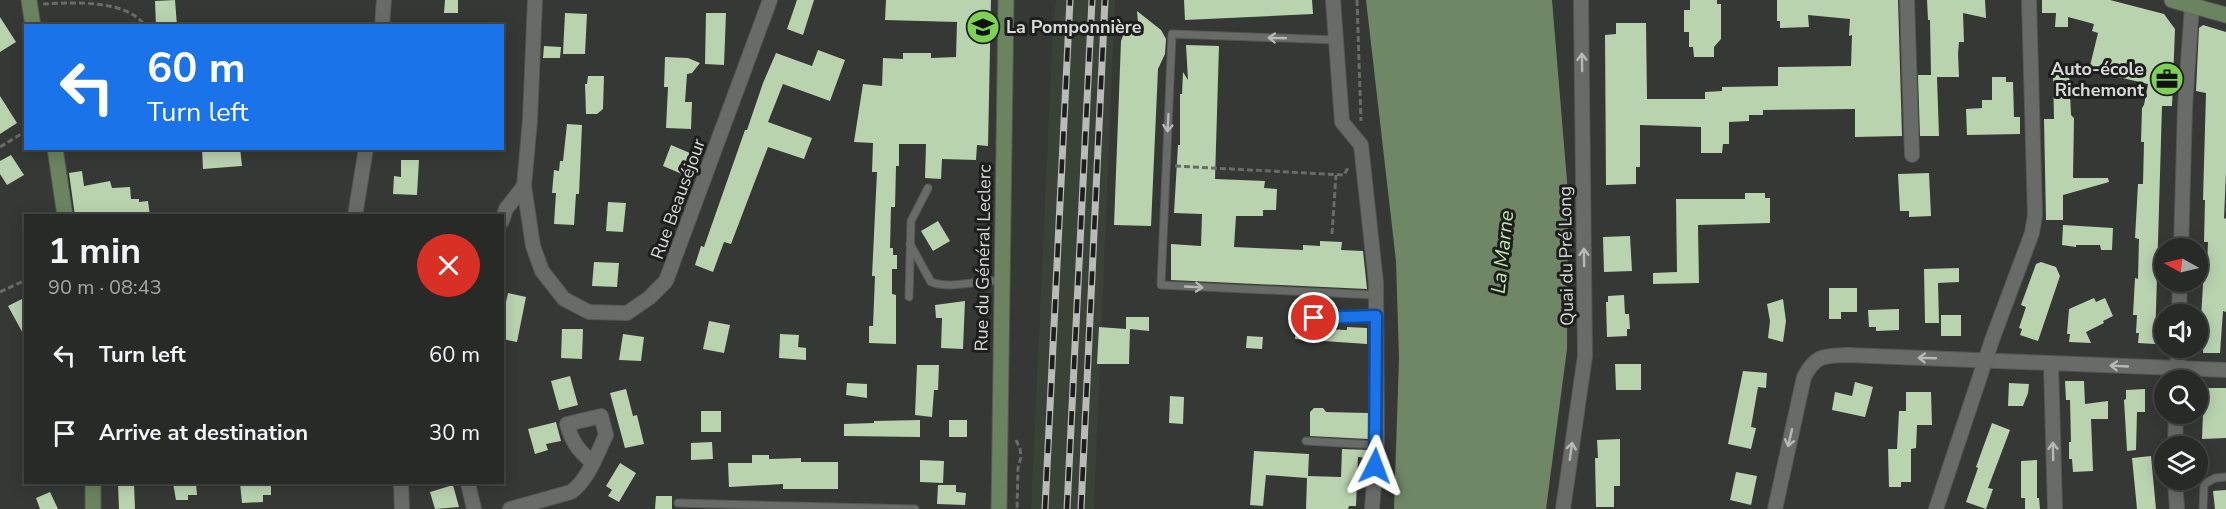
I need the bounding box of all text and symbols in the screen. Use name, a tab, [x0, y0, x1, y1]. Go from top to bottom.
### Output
school or university icon: La Pomponnière	[965, 9, 1001, 45]
place label: La Pomponnière	[1006, 15, 1142, 39]
one-way arrow	[1268, 32, 1288, 43]
text: 60 m	[147, 40, 246, 97]
icon: left	[48, 48, 126, 126]
one-way arrow	[1576, 53, 1588, 73]
place label: Auto-école Richemont	[2051, 57, 2144, 102]
office icon: Auto-école Richemont	[2149, 61, 2185, 97]
text: Turn left	[147, 94, 248, 131]
one-way arrow	[1163, 113, 1174, 133]
street label: Rue Beauséjour	[645, 135, 711, 263]
street label: Rue du Général Leclerc	[969, 164, 997, 352]
street label: Quai du Pré Long	[1553, 186, 1579, 326]
water label: La Marne	[1485, 209, 1520, 295]
text: 1 min	[48, 227, 141, 276]
button: close	[417, 234, 480, 297]
north arrow	[2154, 238, 2208, 292]
map controls	[2154, 238, 2208, 490]
one-way arrow	[1578, 248, 1590, 268]
text: 90 m · 08:43	[48, 274, 162, 301]
one-way arrow	[1183, 281, 1203, 292]
pin	[1288, 292, 1339, 343]
icon: arrive	[1297, 301, 1330, 334]
button: sound	[2154, 304, 2208, 358]
icon: left	[48, 339, 81, 372]
text: Turn left	[99, 340, 186, 370]
text: 60 m	[429, 340, 480, 370]
one-way arrow	[1917, 353, 1937, 364]
one-way arrow	[2109, 361, 2129, 372]
button: search	[2154, 370, 2208, 424]
icon: arrive	[48, 417, 81, 450]
text: Arrive at destination	[99, 418, 308, 448]
text: 30 m	[429, 418, 480, 448]
one-way arrow	[1784, 428, 1796, 447]
position arrow	[1343, 434, 1407, 498]
button: layers	[2154, 436, 2208, 490]
one-way arrow	[2047, 441, 2059, 461]
one-way arrow	[1566, 442, 1577, 462]

